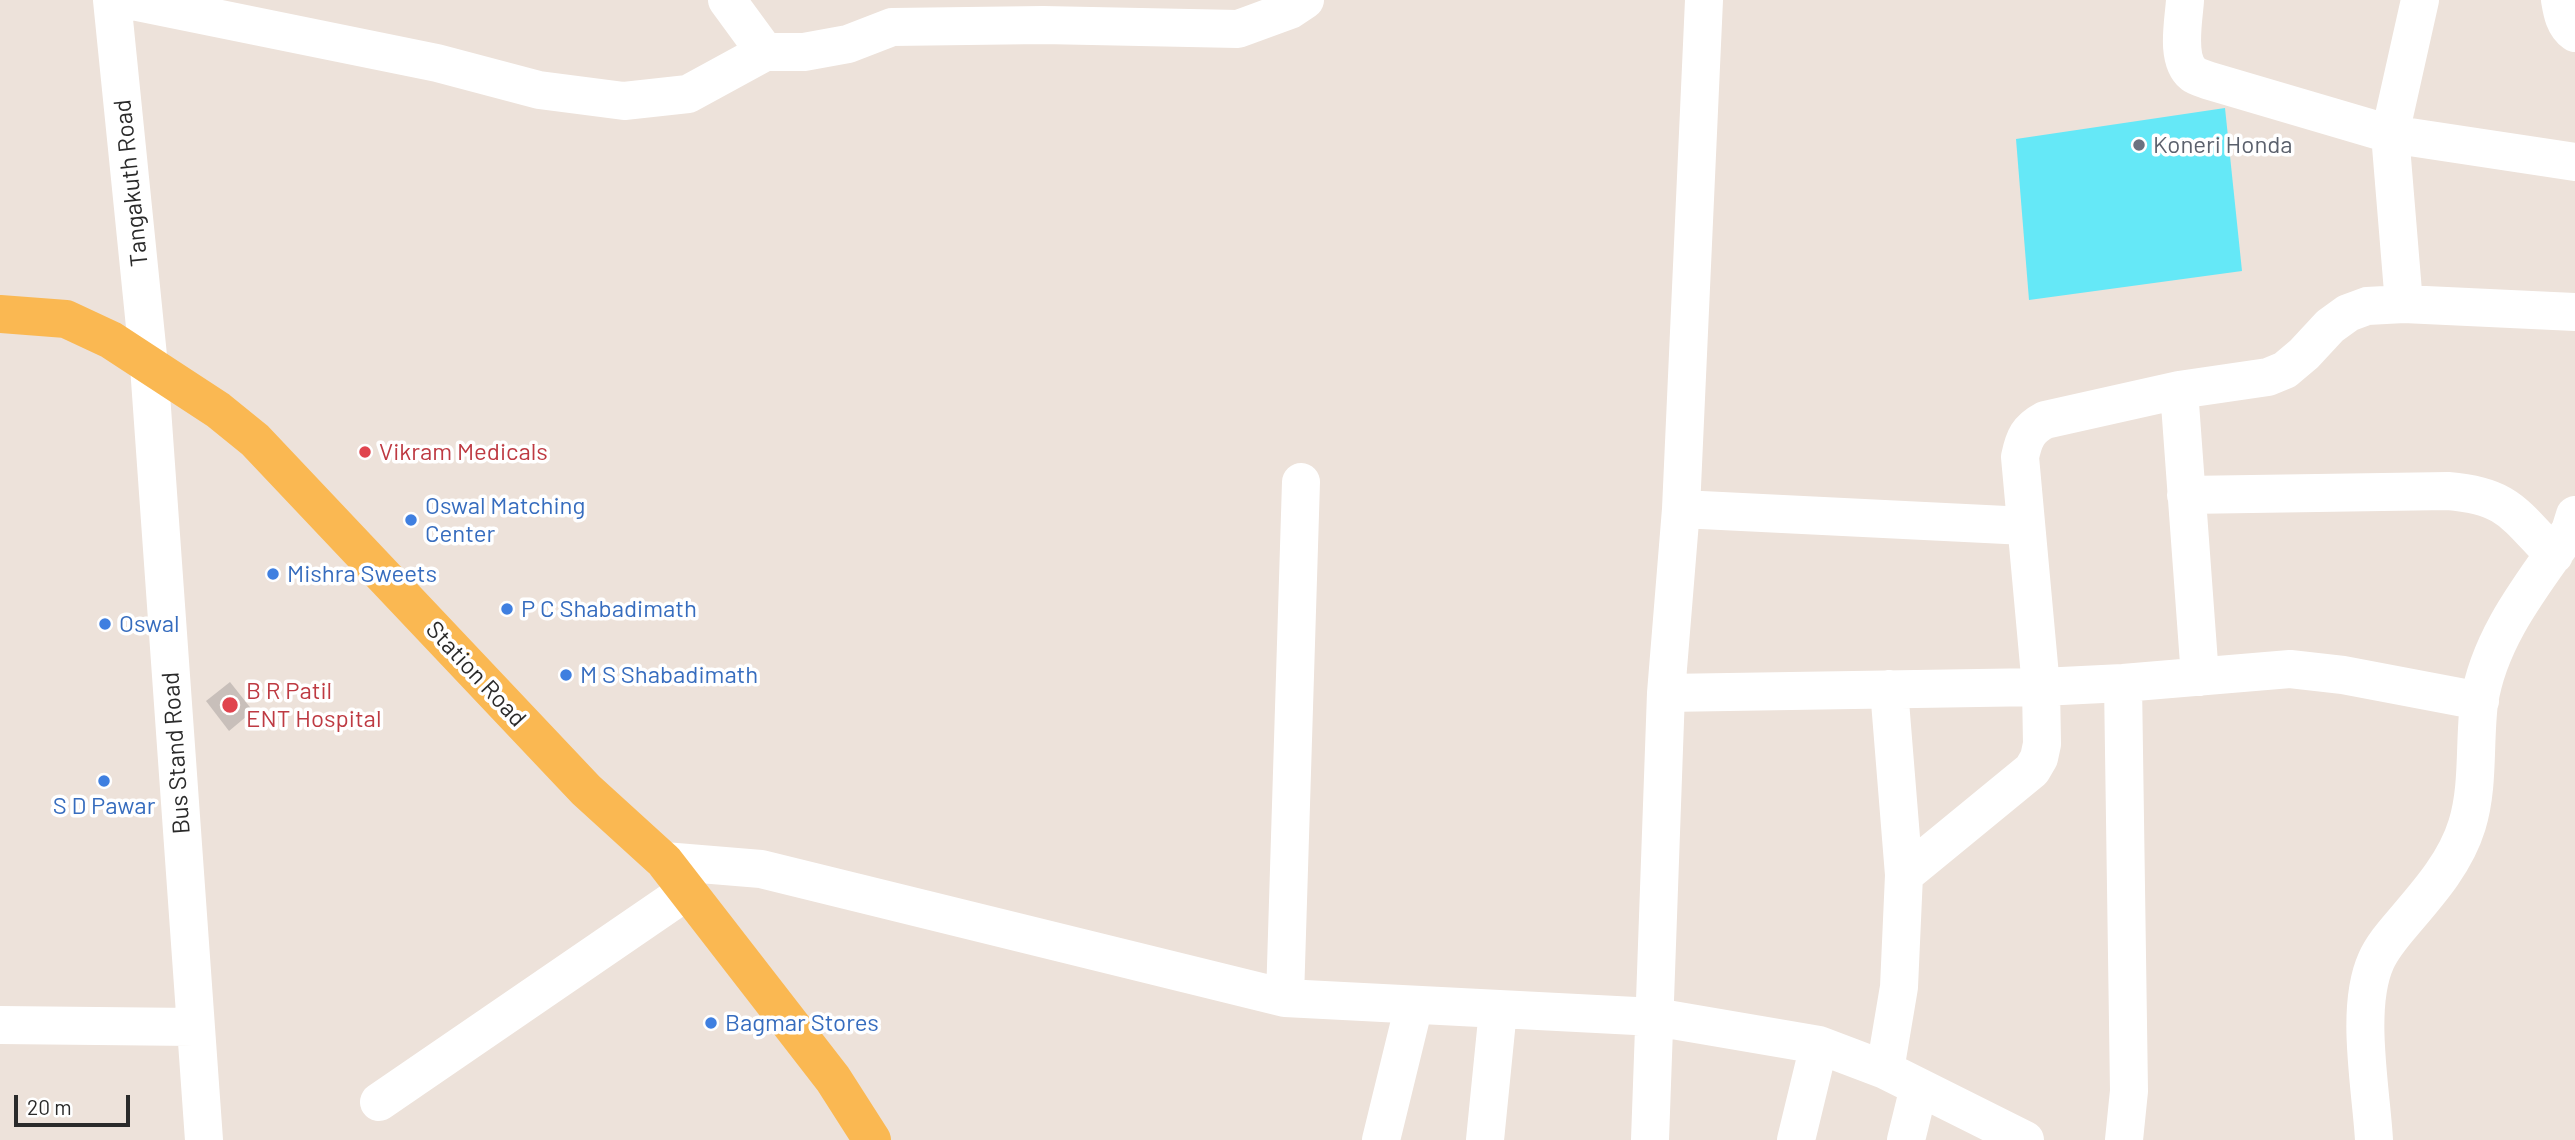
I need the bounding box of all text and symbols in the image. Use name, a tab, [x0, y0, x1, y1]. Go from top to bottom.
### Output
street label: Tangakuth Road	[108, 98, 154, 268]
place label: Koneri Honda	[2153, 131, 2293, 159]
marker: Koneri Honda	[2131, 137, 2147, 153]
place label: Vikram Medicals	[379, 438, 548, 466]
marker: Vikram Medicals	[357, 444, 373, 460]
place label: Oswal Matching Center	[425, 492, 585, 548]
marker: Oswal Matching Center	[403, 512, 419, 528]
place label: Mishra Sweets	[287, 560, 437, 588]
marker: Mishra Sweets	[265, 566, 281, 582]
place label: P C Shabadimath	[521, 595, 697, 623]
marker: P C Shabadimath	[499, 601, 515, 617]
place label: Oswal	[119, 610, 180, 638]
street label: Station Road	[420, 615, 532, 733]
marker: Oswal	[97, 616, 113, 632]
place label: M S Shabadimath	[580, 661, 758, 689]
marker: M S Shabadimath	[558, 667, 574, 683]
street label: Bus Stand Road	[156, 671, 196, 835]
place label: B R Patil ENT Hospital	[246, 677, 381, 733]
marker: B R Patil ENT Hospital	[220, 695, 240, 715]
marker: S D Pawar	[96, 773, 112, 789]
place label: S D Pawar	[53, 792, 155, 820]
place label: Bagmar Stores	[725, 1009, 879, 1037]
marker: Bagmar Stores	[703, 1015, 719, 1031]
scale bar	[18, 1080, 133, 1124]
text: 20 m	[27, 1094, 72, 1119]

